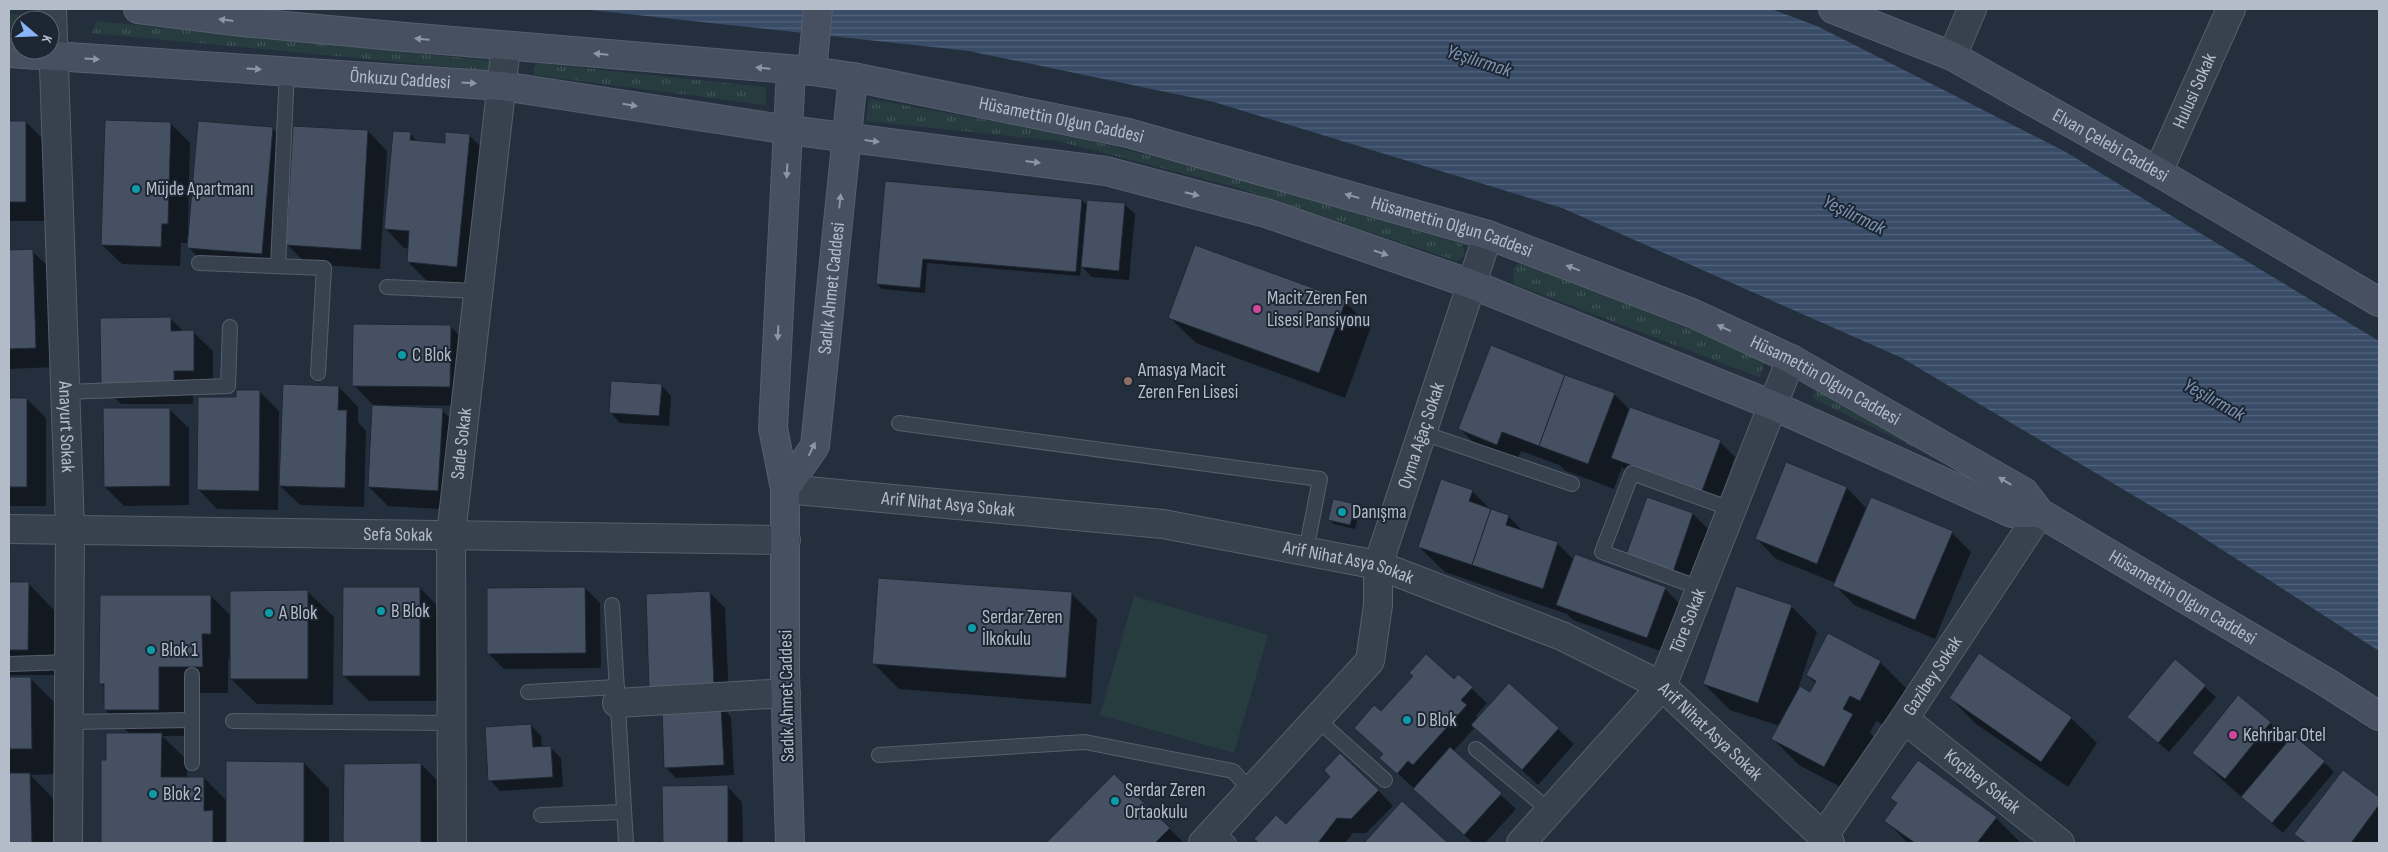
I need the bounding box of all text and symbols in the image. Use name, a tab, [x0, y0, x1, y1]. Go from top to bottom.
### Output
north arrow	[10, 10, 60, 60]
one-way arrow	[217, 16, 233, 24]
text: K	[38, 33, 56, 45]
one-way arrow	[414, 35, 430, 43]
water label: Yeşilırmak	[1444, 39, 1515, 83]
street label: Hulusi Sokak	[2167, 49, 2222, 132]
one-way arrow	[593, 50, 609, 58]
one-way arrow	[85, 55, 101, 63]
one-way arrow	[755, 63, 771, 71]
street label: Önkuzu Caddesi	[349, 64, 451, 94]
one-way arrow	[247, 66, 263, 74]
one-way arrow	[461, 80, 477, 88]
street label: Hüsamettin Olgun Caddesi	[977, 91, 1146, 148]
one-way arrow	[622, 102, 638, 110]
street label: Elvan Çelebi Caddesi	[2049, 104, 2173, 187]
one-way arrow	[865, 138, 881, 146]
one-way arrow	[1026, 158, 1042, 166]
one-way arrow	[783, 163, 791, 179]
place label: Müjde Apartmanı	[146, 178, 254, 201]
marker: Müjde Apartmanı	[130, 183, 142, 195]
one-way arrow	[1185, 190, 1200, 198]
water label: Yeşilırmak	[1819, 190, 1890, 241]
one-way arrow	[1344, 191, 1359, 199]
street label: Hüsamettin Olgun Caddesi	[1369, 191, 1536, 262]
one-way arrow	[836, 193, 844, 209]
street label: Sadık Ahmet Caddesi	[813, 221, 849, 355]
one-way arrow	[1374, 249, 1389, 257]
one-way arrow	[1565, 264, 1580, 272]
place label: Macit Zeren Fen Lisesi Pansiyonu	[1267, 287, 1370, 332]
marker: Macit Zeren Fen Lisesi Pansiyonu	[1251, 303, 1263, 315]
one-way arrow	[1717, 324, 1731, 332]
one-way arrow	[774, 326, 782, 342]
street label: Hüsamettin Olgun Caddesi	[1747, 330, 1904, 430]
place label: C Blok	[412, 344, 452, 367]
marker: C Blok	[396, 349, 408, 361]
place label: Amasya Macit Zeren Fen Lisesi	[1137, 359, 1238, 404]
water label: Yeşilırmak	[2179, 373, 2249, 427]
marker: Amasya Macit Zeren Fen Lisesi	[1122, 375, 1134, 387]
street label: Oyma Ağaç Sokak	[1393, 379, 1450, 492]
street label: Anayurt Sokak	[53, 380, 80, 474]
street label: Sade Sokak	[446, 406, 477, 481]
one-way arrow	[807, 441, 816, 456]
one-way arrow	[1998, 476, 2011, 485]
street label: Arif Nihat Asya Sokak	[880, 486, 1017, 522]
place label: Danışma	[1352, 501, 1407, 524]
marker: Danışma	[1336, 506, 1348, 518]
street label: Sefa Sokak	[363, 523, 434, 547]
street label: Arif Nihat Asya Sokak	[1280, 535, 1418, 589]
street label: Hüsamettin Olgun Caddesi	[2105, 545, 2261, 650]
street label: Töre Sokak	[1664, 584, 1711, 657]
place label: B Blok	[391, 600, 430, 623]
place label: A Blok	[278, 602, 318, 625]
marker: B Blok	[375, 605, 387, 617]
place label: Serdar Zeren İlkokulu	[982, 606, 1063, 651]
marker: A Blok	[263, 607, 275, 619]
marker: Serdar Zeren İlkokulu	[966, 622, 978, 634]
street label: Sadık Ahmet Caddesi	[774, 630, 800, 762]
street label: Gazibey Sokak	[1898, 631, 1968, 720]
place label: Blok 1	[161, 639, 198, 662]
marker: Blok 1	[145, 644, 157, 656]
street label: Arif Nihat Asya Sokak	[1653, 677, 1768, 786]
place label: D Blok	[1417, 709, 1457, 732]
marker: D Blok	[1401, 714, 1413, 726]
place label: Kehribar Otel	[2243, 724, 2326, 747]
marker: Kehribar Otel	[2227, 729, 2239, 741]
street label: Koçibey Sokak	[1940, 744, 2026, 819]
place label: Serdar Zeren Ortaokulu	[1125, 779, 1206, 824]
place label: Blok 2	[163, 783, 201, 806]
marker: Blok 2	[147, 788, 159, 800]
marker: Serdar Zeren Ortaokulu	[1109, 795, 1121, 807]

